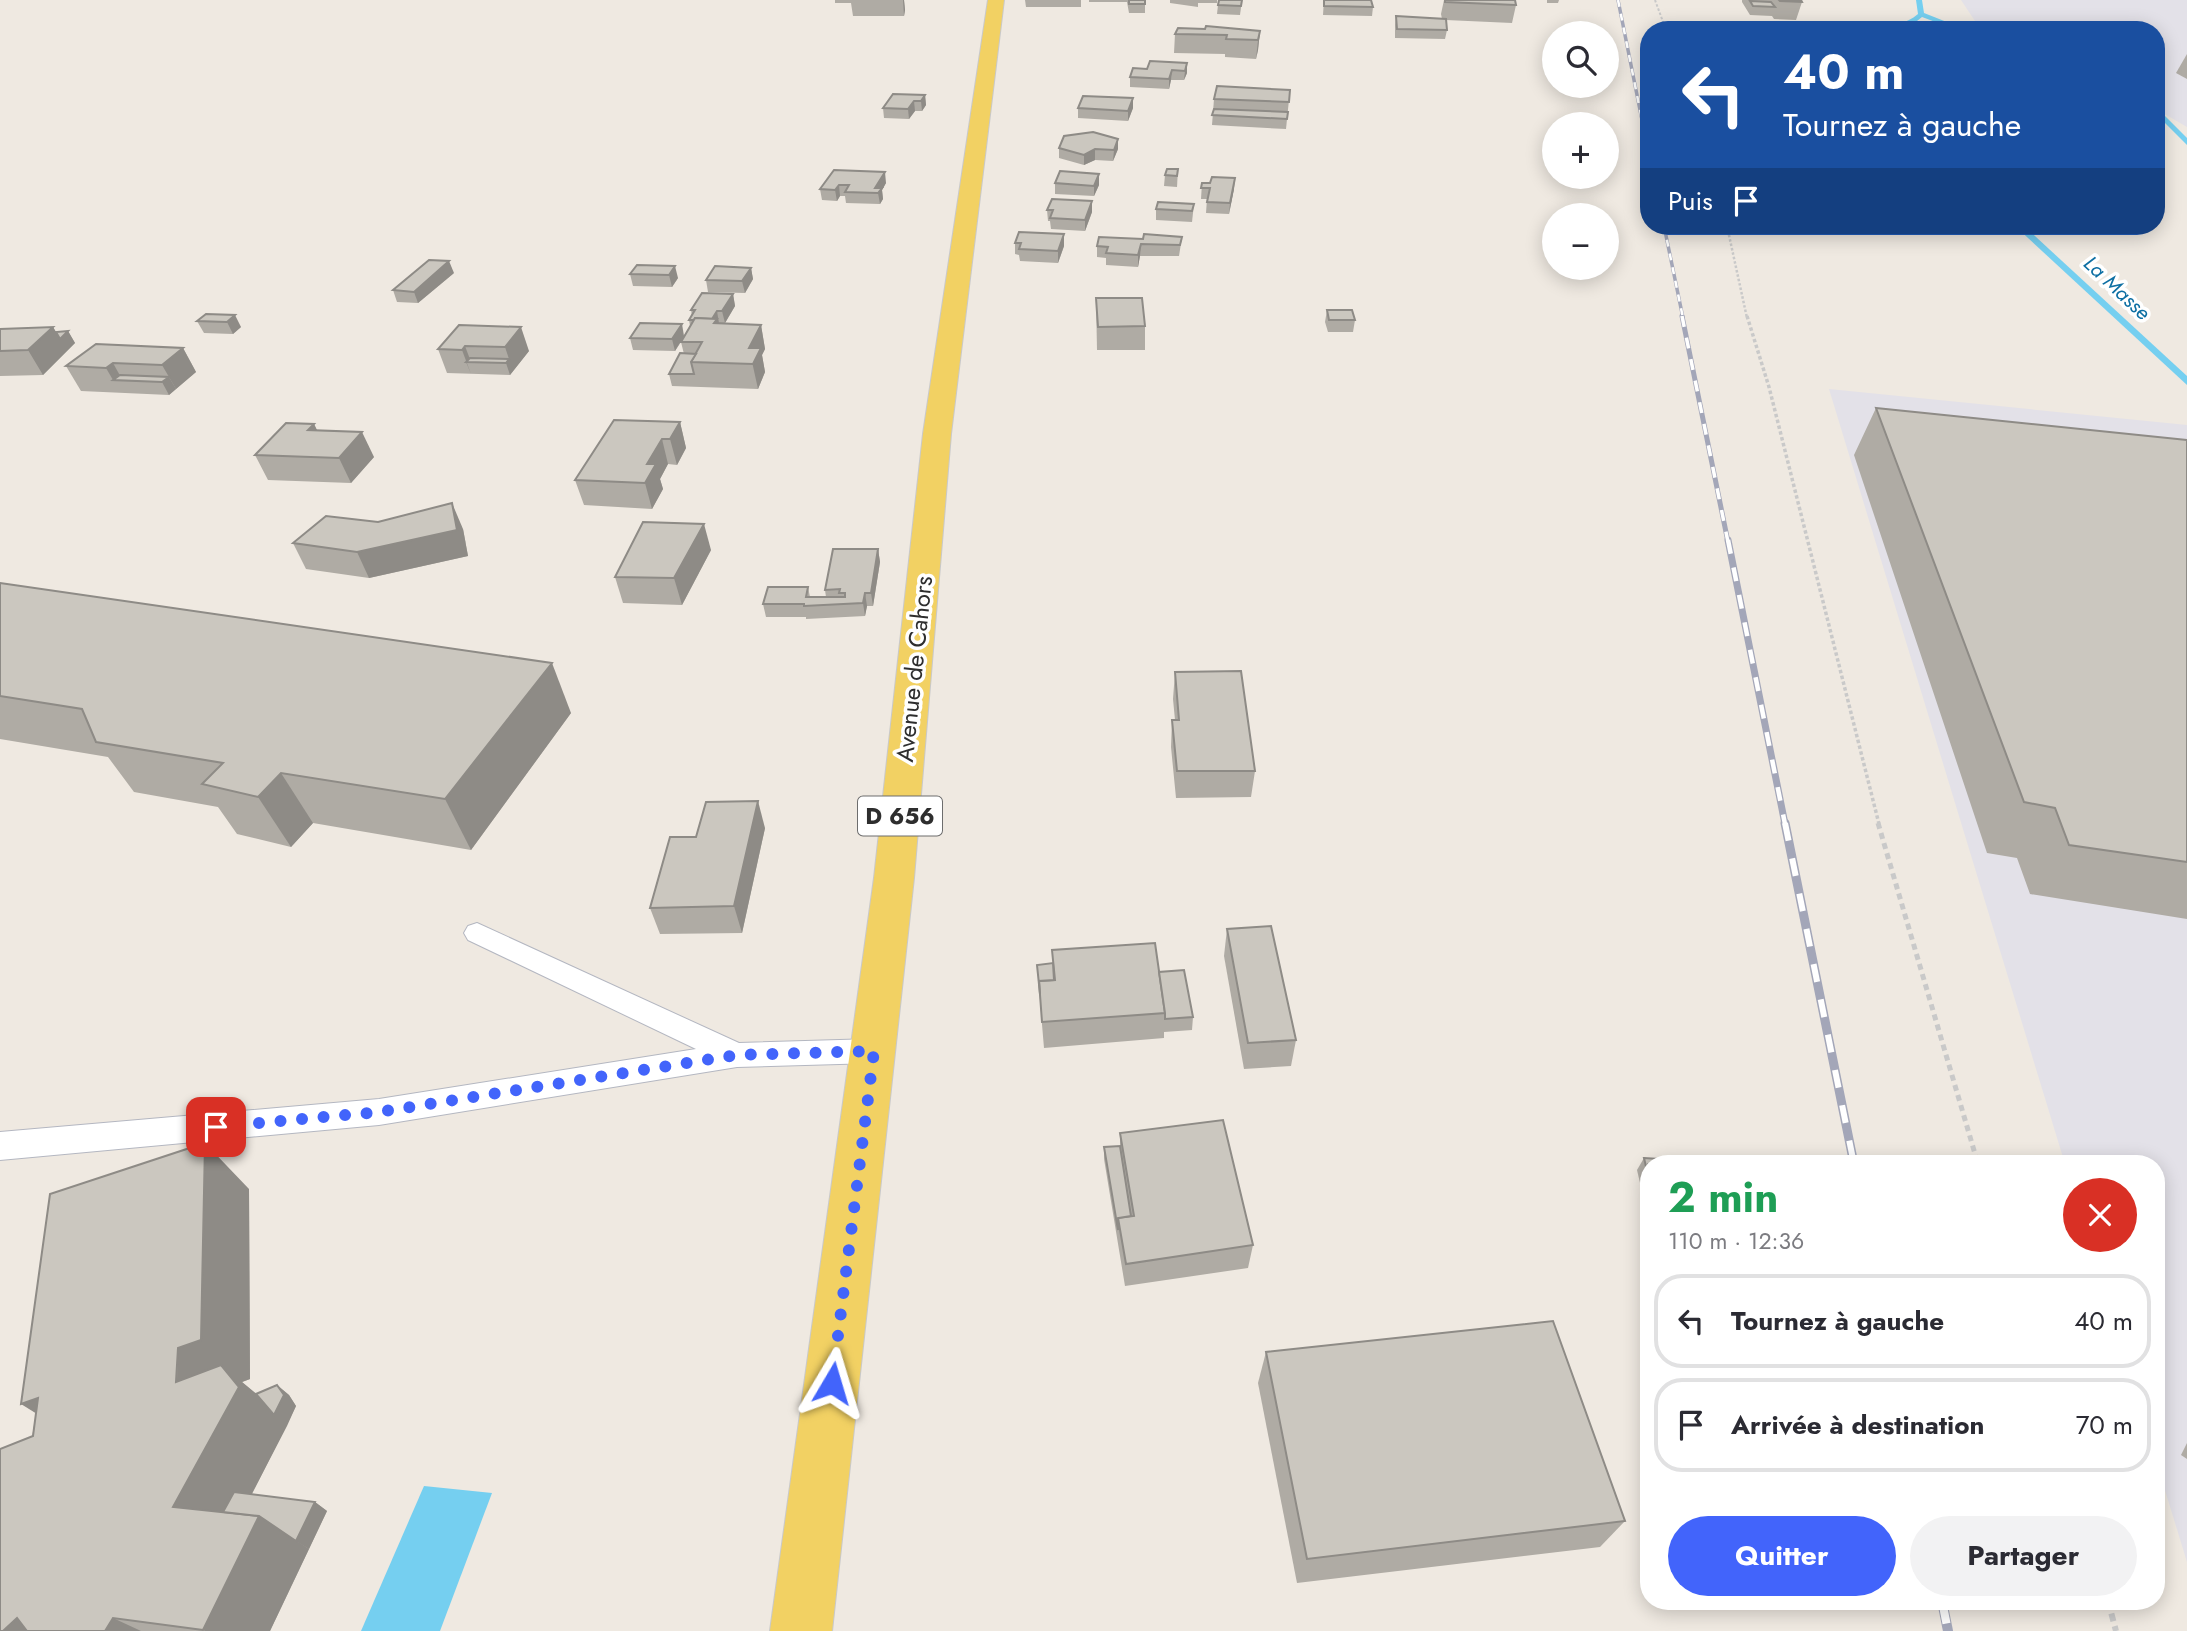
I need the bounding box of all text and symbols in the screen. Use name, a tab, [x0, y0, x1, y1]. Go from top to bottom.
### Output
map controls	[1542, 21, 1619, 280]
button: search	[1542, 21, 1619, 98]
text: 40 m	[1783, 37, 1905, 107]
icon: left	[1668, 49, 1759, 140]
text: Tournez à gauche	[1783, 102, 2021, 148]
button: +	[1542, 112, 1619, 189]
text: Puis	[1668, 182, 1713, 220]
icon: arrive	[1727, 182, 1765, 220]
button: −	[1542, 203, 1619, 280]
water label: La Masse	[2077, 249, 2158, 327]
street label: Avenue de Cahors	[887, 574, 941, 764]
road number: D 656	[858, 796, 942, 836]
pin	[186, 1097, 246, 1157]
icon: arrive	[197, 1108, 235, 1146]
text: 2 min	[1668, 1167, 1778, 1228]
button: close	[2063, 1178, 2137, 1252]
text: 110 m · 12:36	[1668, 1224, 1804, 1258]
icon: left	[1672, 1302, 1710, 1340]
text: Tournez à gauche	[1731, 1302, 1944, 1340]
text: 40 m	[2074, 1302, 2133, 1340]
position arrow	[795, 1346, 869, 1420]
icon: arrive	[1672, 1406, 1710, 1444]
text: Arrivée à destination	[1731, 1406, 1984, 1444]
text: 70 m	[2076, 1406, 2133, 1444]
button: Quitter	[1668, 1516, 1896, 1596]
button: Partager	[1910, 1516, 2137, 1596]

